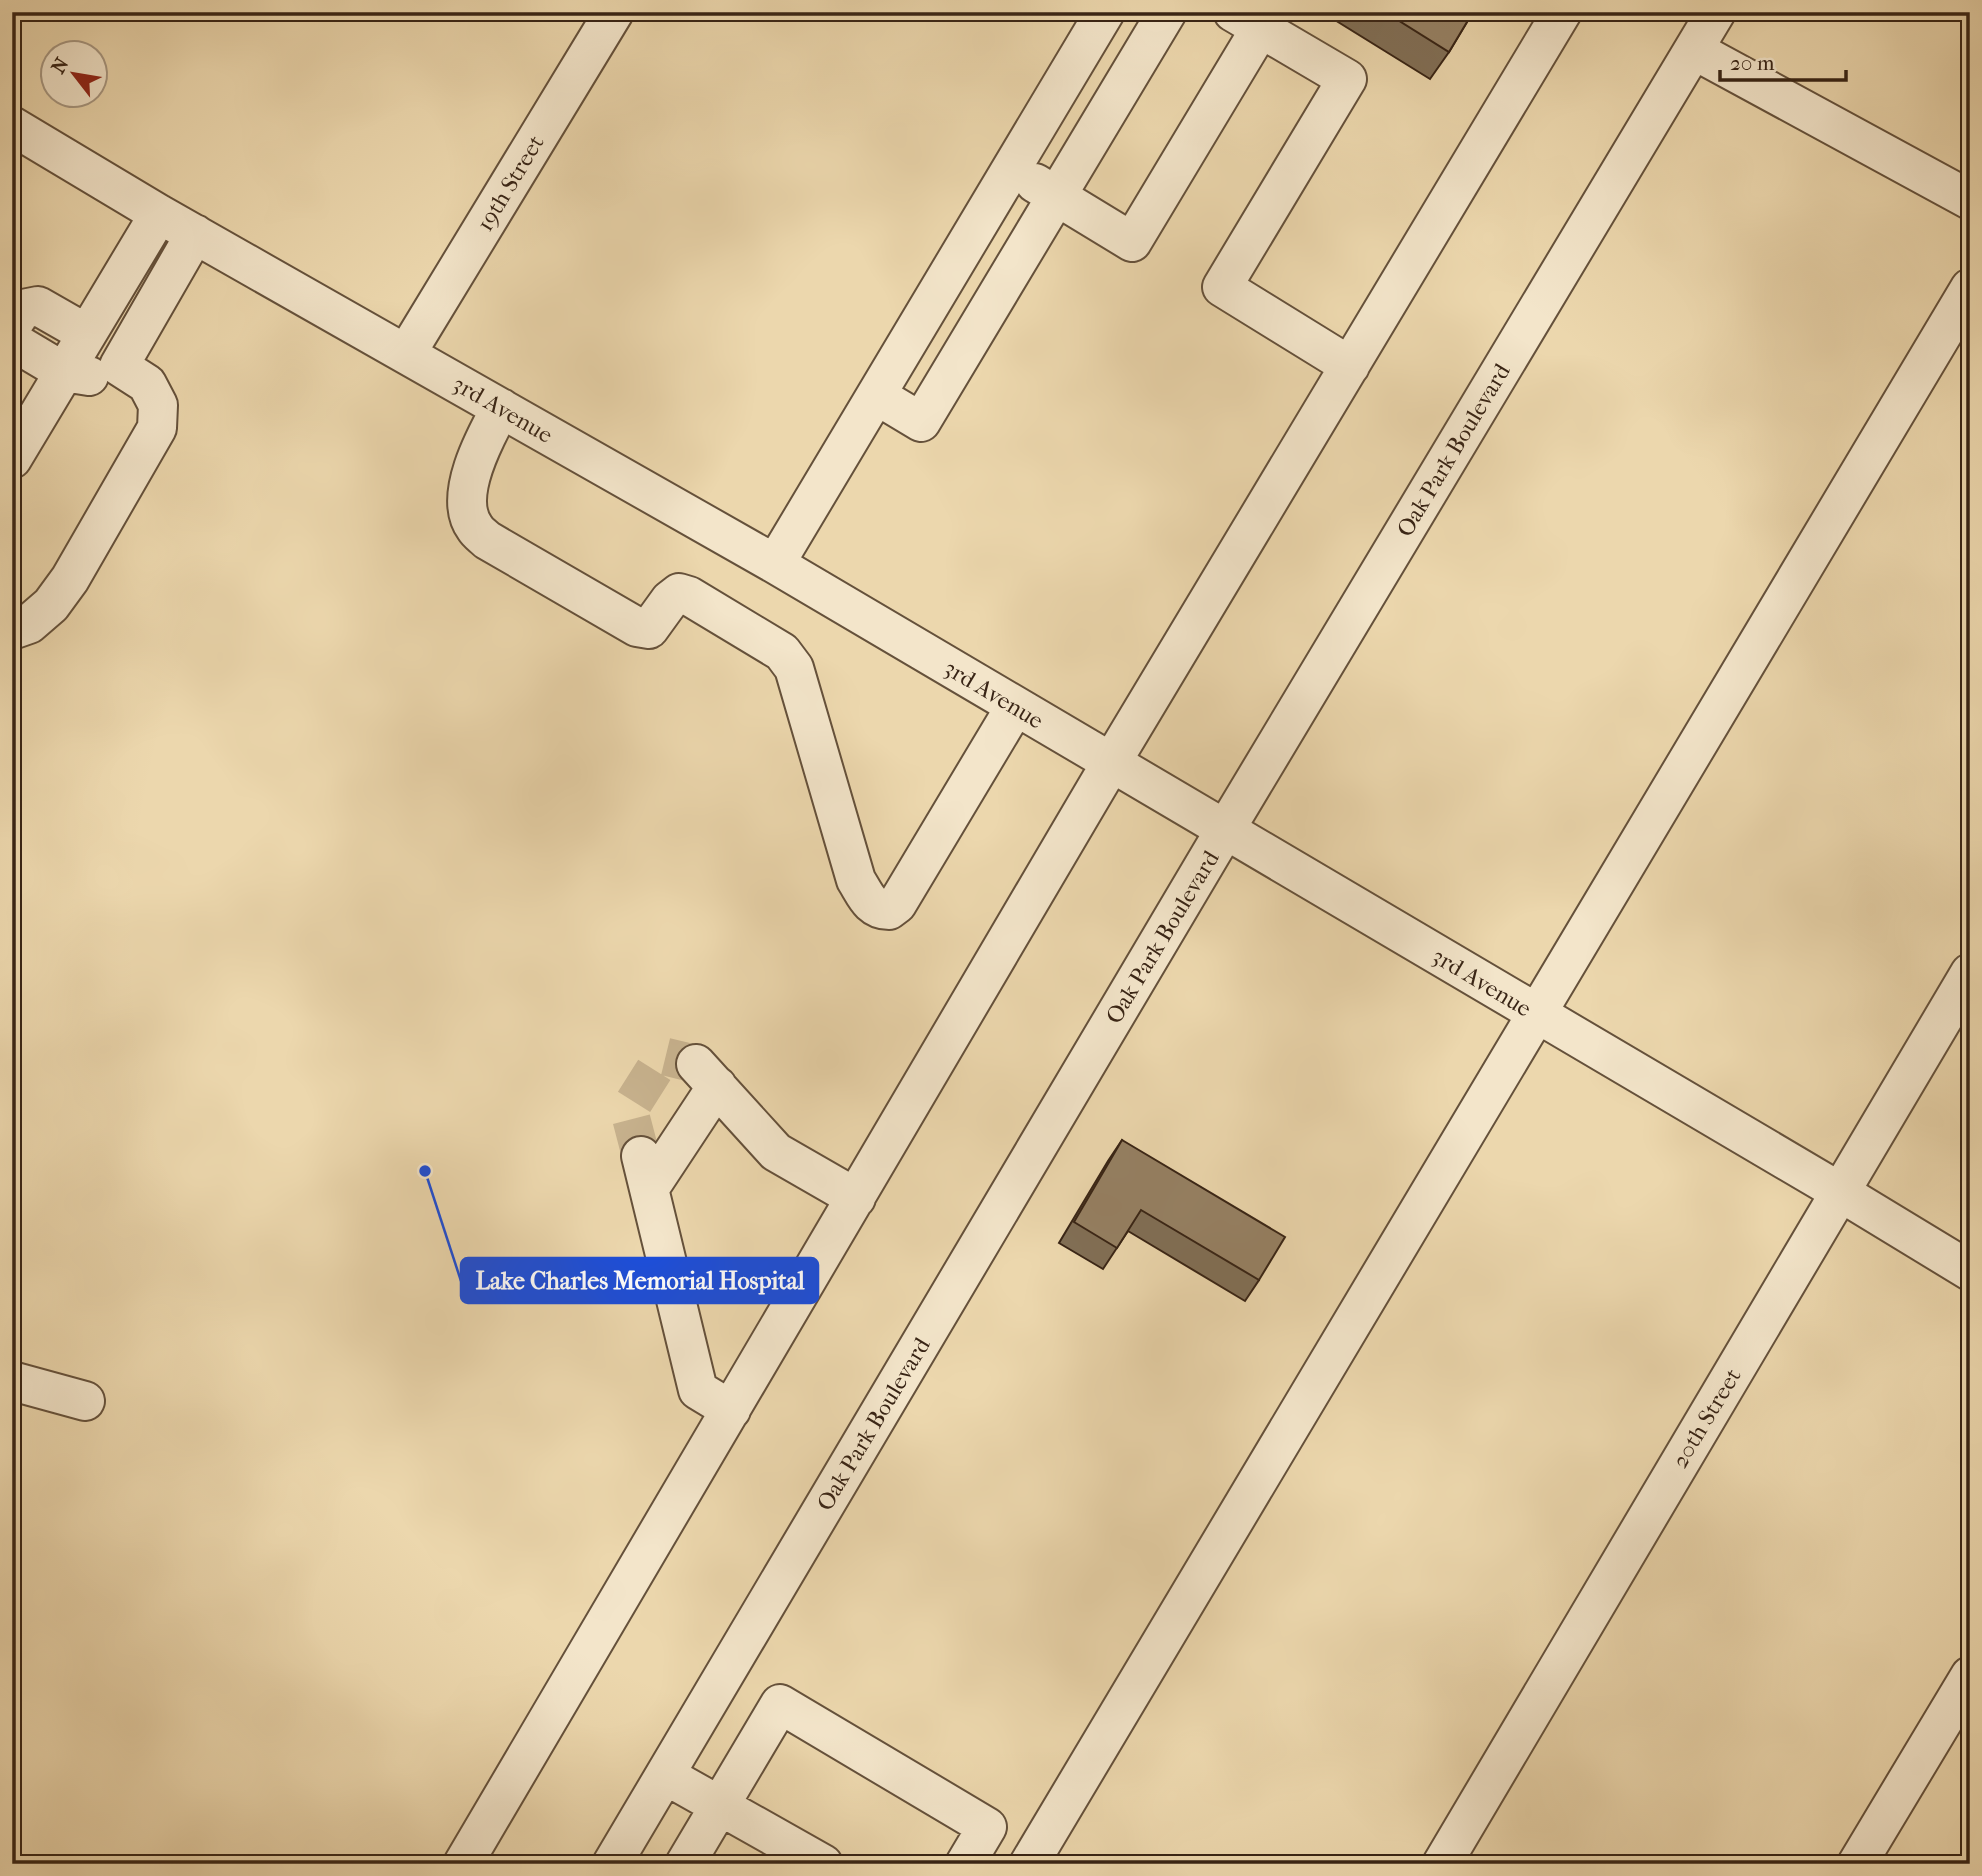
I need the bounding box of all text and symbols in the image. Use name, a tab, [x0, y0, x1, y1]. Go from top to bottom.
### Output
north arrow	[38, 38, 108, 108]
scale bar	[1720, 38, 1846, 82]
text: 20 m	[1730, 51, 1775, 75]
text: N	[47, 53, 74, 78]
street label: 19th Street	[471, 130, 550, 236]
street label: Oak Park Boulevard	[1391, 358, 1516, 542]
street label: 3rd Avenue	[448, 370, 557, 449]
street label: 3rd Avenue	[939, 654, 1048, 734]
street label: Oak Park Boulevard	[1100, 845, 1225, 1029]
street label: 3rd Avenue	[1427, 942, 1536, 1022]
callout: Lake Charles Memorial Hospital	[461, 1258, 818, 1303]
text: Lake Charles Memorial Hospital	[475, 1267, 805, 1295]
street label: Oak Park Boulevard	[811, 1332, 936, 1516]
street label: 20th Street	[1666, 1364, 1747, 1473]

